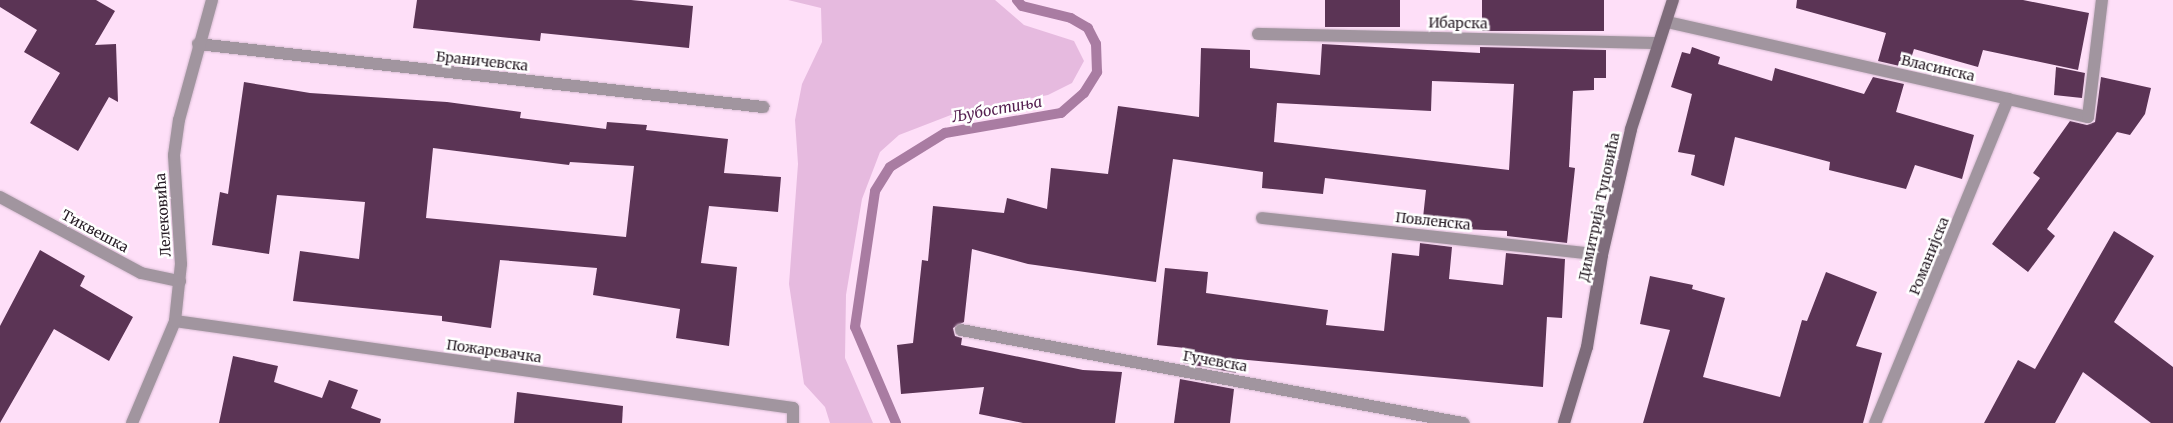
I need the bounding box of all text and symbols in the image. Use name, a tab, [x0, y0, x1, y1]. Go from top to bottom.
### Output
street label: Ибарска	[1428, 14, 1488, 32]
street label: Браничевска	[435, 48, 529, 74]
street label: Власинска	[1900, 51, 1976, 85]
water label: Љубостиња	[951, 92, 1043, 126]
street label: Димитрија Туцовића	[1575, 131, 1623, 283]
street label: Лелековића	[152, 173, 174, 257]
street label: Тиквешка	[59, 206, 131, 256]
street label: Повленска	[1395, 209, 1471, 233]
street label: Романијска	[1906, 215, 1952, 297]
street label: Пожаревачка	[445, 336, 543, 366]
street label: Гучевска	[1181, 347, 1249, 375]

